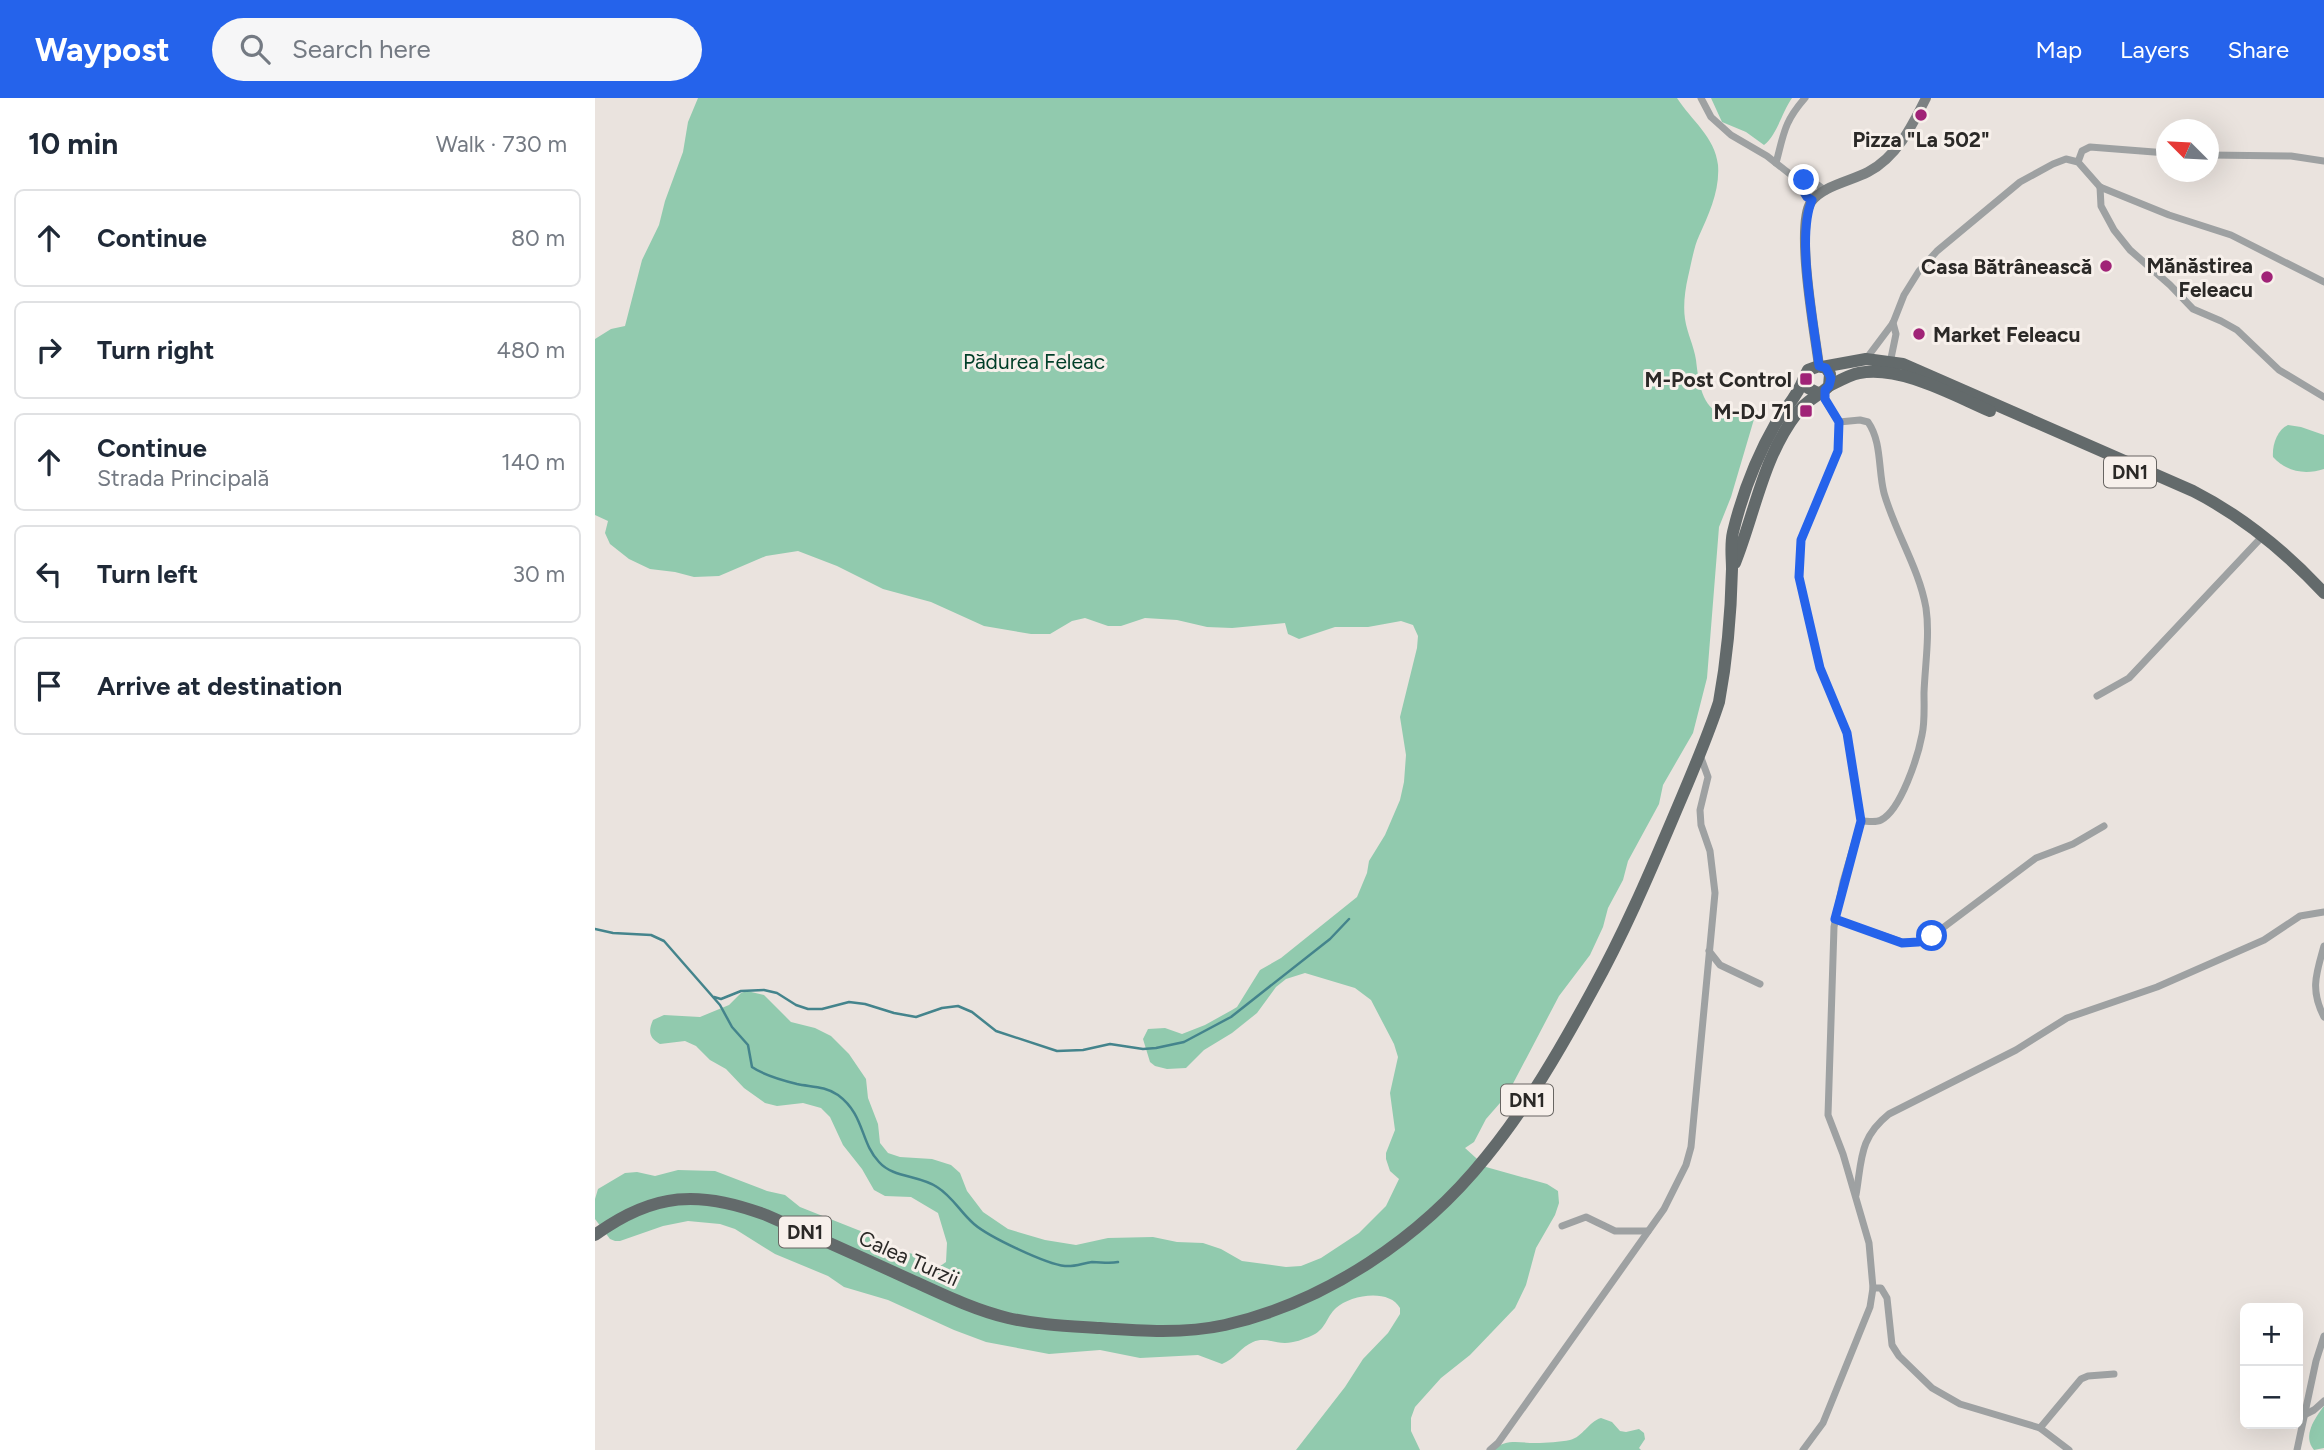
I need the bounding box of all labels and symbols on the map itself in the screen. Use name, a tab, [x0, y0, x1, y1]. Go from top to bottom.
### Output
marker: Pizza "La 502"	[1913, 107, 1929, 123]
north arrow	[2156, 119, 2219, 182]
place label: Pizza "La 502"	[1852, 127, 1990, 152]
route end	[1788, 164, 1819, 195]
place label: Mănăstirea Feleacu	[2146, 253, 2253, 302]
place label: Casa Bătrânească	[1921, 254, 2092, 279]
marker: Casa Bătrânească	[2098, 258, 2114, 274]
marker: Mănăstirea Feleacu	[2259, 269, 2275, 285]
place label: Market Feleacu	[1933, 322, 2080, 347]
marker: Market Feleacu	[1911, 326, 1927, 342]
park label: Pădurea Feleac	[963, 349, 1105, 374]
place label: M-Post Control	[1644, 367, 1792, 392]
marker: M-Post Control	[1798, 371, 1814, 387]
place label: M-DJ 71	[1714, 399, 1792, 424]
marker: M-DJ 71	[1798, 403, 1814, 419]
road number: DN1	[2104, 456, 2156, 488]
route start	[1916, 920, 1947, 951]
road number: DN1	[1501, 1084, 1553, 1116]
road number: DN1	[779, 1216, 831, 1248]
street label: Calea Turzii	[855, 1225, 963, 1291]

